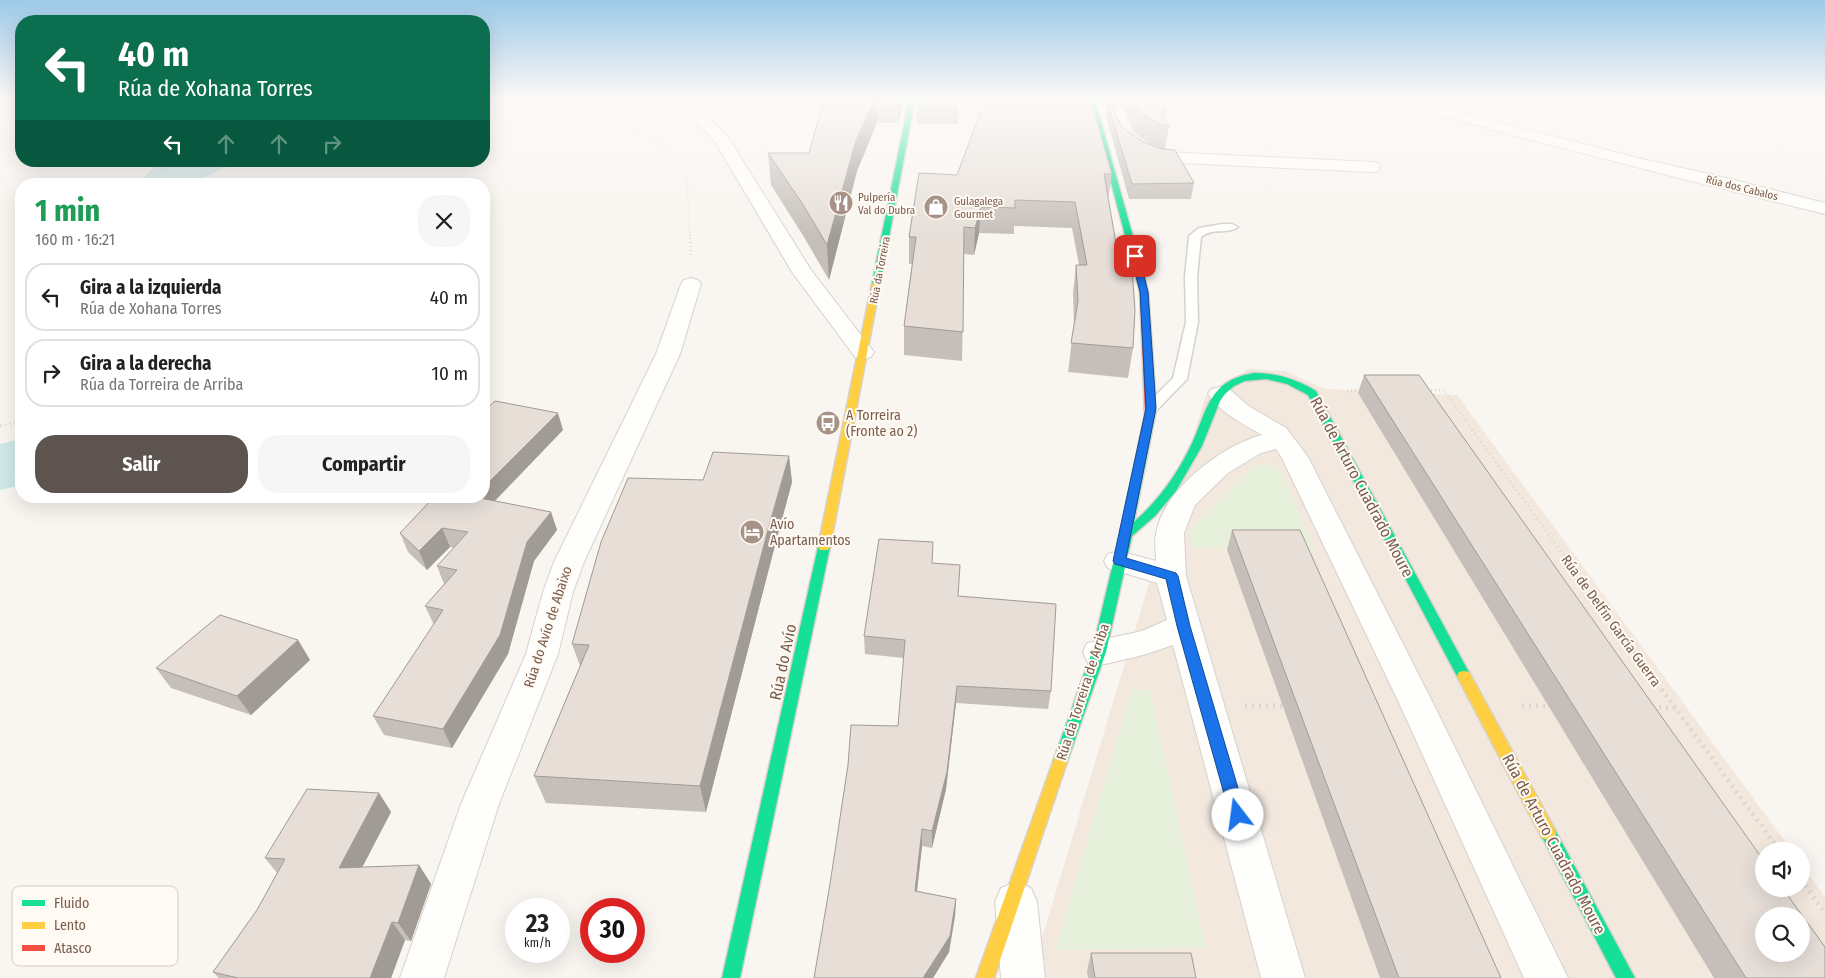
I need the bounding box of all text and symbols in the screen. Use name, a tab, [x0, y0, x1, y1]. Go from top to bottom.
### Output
text: 40 m	[118, 33, 189, 75]
icon: left	[35, 35, 100, 100]
text: Rúa de Xohana Torres	[118, 75, 313, 102]
icon: left	[159, 130, 187, 158]
icon: ahead	[212, 130, 240, 158]
icon: ahead	[265, 130, 293, 158]
icon: right	[318, 130, 346, 158]
street label: Rúa dos Cabalos	[1705, 173, 1780, 203]
restaurant icon: Pulpería Val do Dubra	[828, 190, 854, 216]
place label: Pulpería Val do Dubra	[858, 191, 915, 217]
text: 1 min	[35, 193, 100, 229]
shop icon: Gulagalega Gourmet	[923, 194, 949, 220]
button: close	[418, 195, 470, 247]
place label: Gulagalega Gourmet	[954, 195, 1003, 221]
text: 160 m · 16:21	[35, 230, 115, 249]
street label: Rúa da Torreira	[867, 235, 893, 305]
pin	[1114, 235, 1156, 277]
icon: arrive	[1121, 242, 1149, 270]
text: Gira a la izquierda	[80, 276, 222, 299]
icon: left	[37, 283, 65, 311]
text: 40 m	[430, 286, 468, 309]
text: Rúa de Xohana Torres	[80, 299, 222, 318]
text: Gira a la derecha	[80, 352, 212, 375]
icon: right	[37, 359, 65, 387]
text: 10 m	[432, 362, 468, 385]
text: Rúa da Torreira de Arriba	[80, 375, 243, 394]
street label: Rúa de Arturo Cuadrado Moure	[1306, 394, 1418, 580]
place label: A Torreira (Fronte ao 2)	[846, 407, 917, 440]
bus stop icon: A Torreira (Fronte ao 2)	[815, 410, 841, 436]
button: Salir	[35, 435, 248, 493]
button: Compartir	[258, 435, 470, 493]
place label: Avío Apartamentos	[770, 516, 851, 549]
hotel icon: Avío Apartamentos	[739, 519, 765, 545]
street label: Rúa de Delfín García Guerra	[1558, 552, 1665, 690]
street label: Rúa do Avío de Abaixo	[520, 564, 576, 690]
street label: Rúa da Torreira de Arriba	[1053, 621, 1113, 763]
street label: Rúa do Avío	[766, 622, 800, 702]
street label: Rúa de Arturo Cuadrado Moure	[1498, 751, 1610, 937]
position arrow	[1211, 788, 1263, 840]
map controls	[1755, 842, 1810, 962]
button: sound	[1755, 842, 1810, 897]
legend	[12, 886, 178, 966]
text: Fluido	[54, 895, 89, 912]
speed limit sign: 30	[580, 898, 645, 963]
button: search	[1755, 907, 1810, 962]
text: 23	[526, 909, 549, 939]
text: Lento	[54, 917, 86, 934]
text: km/h	[524, 936, 551, 950]
text: Atasco	[54, 940, 92, 957]

